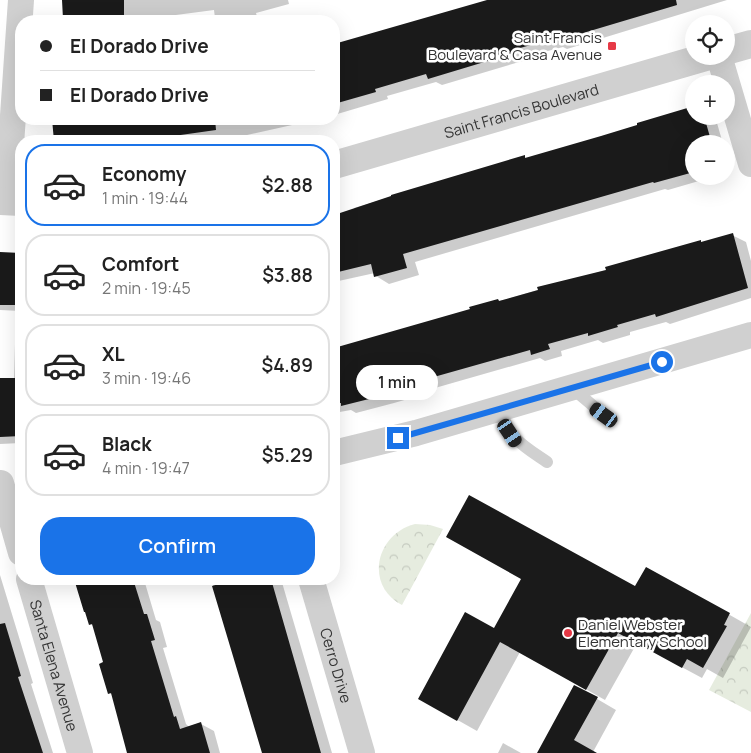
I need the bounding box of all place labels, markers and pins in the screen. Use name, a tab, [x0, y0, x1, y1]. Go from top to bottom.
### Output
place label: Saint Francis Boulevard & Casa Avenue	[428, 27, 602, 65]
marker: Saint Francis Boulevard & Casa Avenue	[606, 40, 618, 52]
place label: Daniel Webster Elementary School	[578, 614, 707, 652]
marker: Daniel Webster Elementary School	[562, 627, 574, 639]

